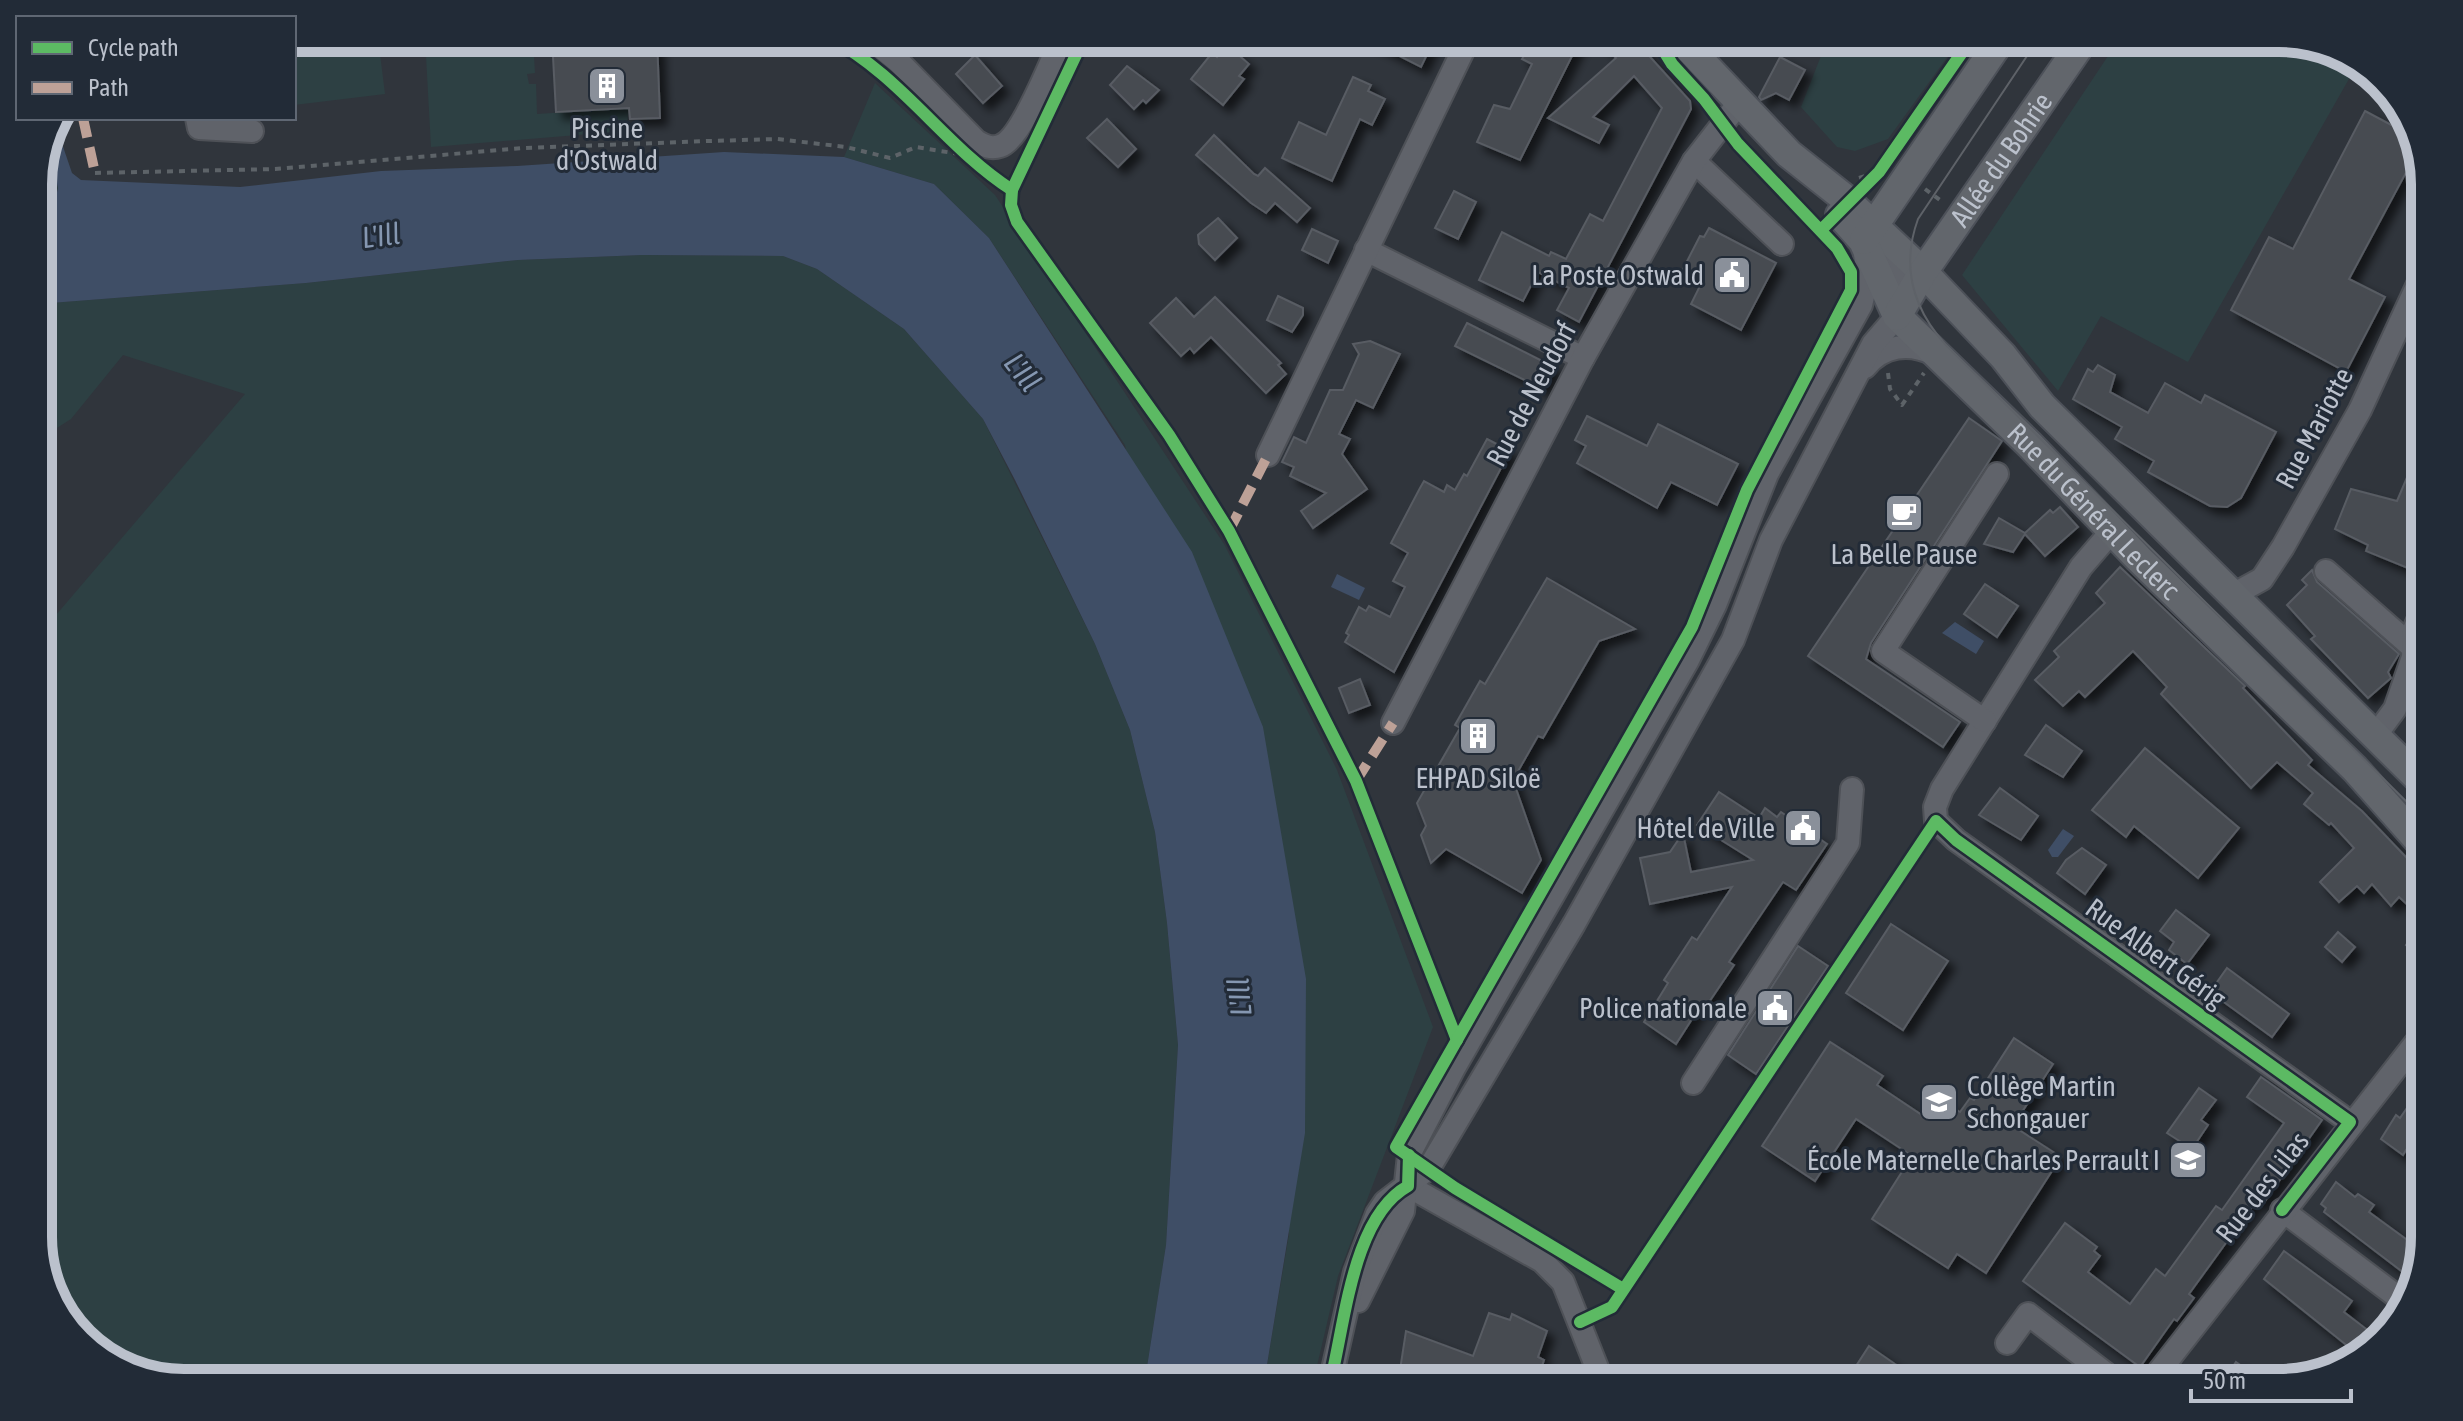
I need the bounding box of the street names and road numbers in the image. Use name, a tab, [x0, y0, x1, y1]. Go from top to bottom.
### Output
street label: Allée du Bohrie	[1943, 86, 2058, 233]
street label: Rue de Neudorf	[1480, 316, 1583, 472]
street label: Rue Mariotte	[2269, 362, 2359, 494]
street label: Rue du Général Leclerc	[2001, 416, 2187, 606]
street label: Rue Albert Gérig	[2080, 891, 2232, 1015]
street label: Rue des Lilas	[2209, 1125, 2315, 1249]

